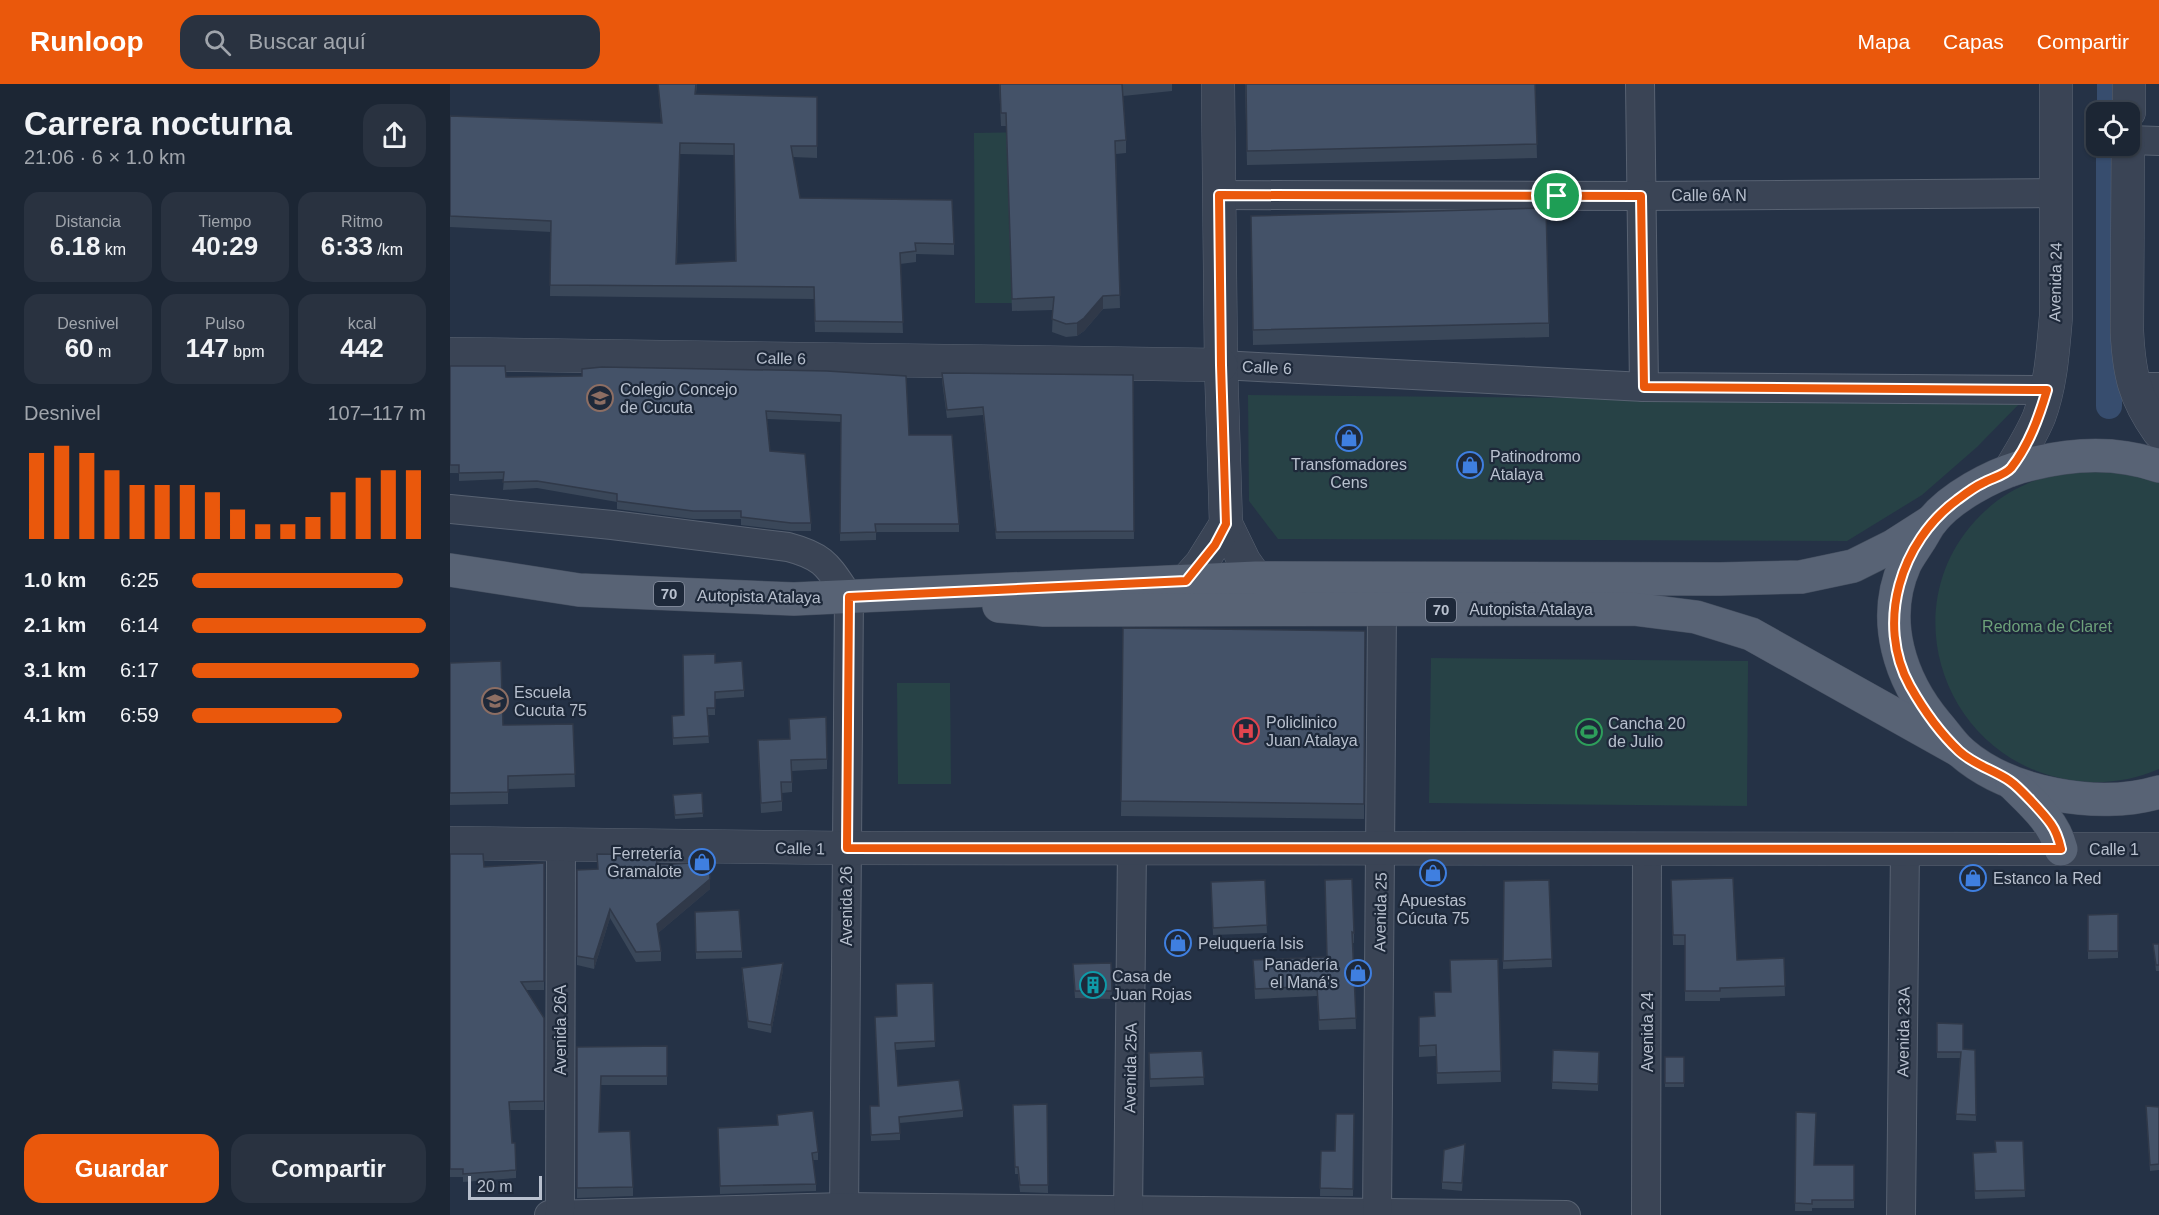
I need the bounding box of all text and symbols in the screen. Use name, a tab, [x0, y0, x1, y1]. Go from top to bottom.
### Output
search box	[180, 15, 600, 69]
text: Runloop	[30, 26, 144, 57]
icon: search	[201, 26, 234, 59]
text: Buscar aquí	[249, 29, 366, 54]
text: Mapa	[1858, 30, 1910, 53]
text: Capas	[1943, 30, 2004, 53]
text: Compartir	[2037, 30, 2129, 53]
map controls	[2086, 102, 2140, 156]
button: locate	[2086, 102, 2140, 156]
button: share	[363, 104, 426, 167]
text: Carrera nocturna	[24, 105, 292, 142]
text: 21:06 · 6 × 1.0 km	[24, 146, 186, 168]
pin	[1531, 170, 1582, 221]
icon: arrive	[1540, 179, 1573, 212]
street label: Calle 6A N	[1671, 187, 1747, 204]
text: Distancia	[55, 213, 121, 230]
text: Tiempo	[199, 213, 251, 230]
text: Ritmo	[341, 213, 383, 230]
text: 6.18	[50, 231, 100, 261]
text: 40:29	[192, 231, 258, 261]
text: 6:33	[321, 231, 373, 261]
text: km	[100, 241, 126, 258]
text: /km	[373, 241, 403, 258]
street label: Avenida 24	[2046, 242, 2065, 322]
text: Desnivel	[57, 315, 119, 332]
text: Pulso	[205, 315, 245, 332]
text: kcal	[348, 315, 376, 332]
text: 60	[65, 333, 94, 363]
text: 147	[186, 333, 229, 363]
text: 442	[340, 333, 384, 363]
text: m	[94, 343, 111, 360]
text: bpm	[229, 343, 264, 360]
street label: Calle 6	[756, 350, 806, 367]
street label: Calle 6	[1242, 358, 1292, 377]
place label: Colegio Concejo de Cucuta	[620, 381, 738, 416]
school or university icon: Colegio Concejo de Cucuta	[585, 383, 615, 413]
text: Desnivel	[24, 402, 101, 424]
text: 107–117 m	[327, 402, 426, 424]
shop icon: Transfomadores Cens	[1334, 423, 1364, 453]
place label: Patinodromo Atalaya	[1490, 448, 1581, 483]
shop icon: Patinodromo Atalaya	[1455, 450, 1485, 480]
place label: Transfomadores Cens	[1291, 456, 1407, 491]
text: 1.0 km	[24, 569, 86, 591]
text: 6:25	[120, 569, 159, 591]
road number: 70	[654, 582, 684, 606]
street label: Autopista Atalaya	[697, 587, 821, 606]
road number: 70	[1426, 598, 1456, 622]
street label: Autopista Atalaya	[1469, 601, 1593, 618]
text: 2.1 km	[24, 614, 86, 636]
text: 6:14	[120, 614, 159, 636]
park label: Redoma de Claret	[1982, 618, 2112, 635]
text: 3.1 km	[24, 659, 86, 681]
text: 6:17	[120, 659, 159, 681]
place label: Escuela Cucuta 75	[514, 684, 587, 719]
school or university icon: Escuela Cucuta 75	[480, 686, 510, 716]
text: 4.1 km	[24, 704, 86, 726]
text: 6:59	[120, 704, 159, 726]
place label: Policlinico Juan Atalaya	[1266, 714, 1358, 749]
place label: Cancha 20 de Julio	[1608, 715, 1685, 750]
hospital icon: Policlinico Juan Atalaya	[1231, 716, 1261, 746]
sports icon: Cancha 20 de Julio	[1574, 717, 1604, 747]
street label: Calle 1	[775, 840, 825, 857]
street label: Calle 1	[2089, 841, 2139, 858]
place label: Ferretería Gramalote	[607, 845, 682, 880]
shop icon: Ferretería Gramalote	[687, 847, 717, 877]
shop icon: Apuestas Cúcuta 75	[1418, 858, 1448, 888]
shop icon: Estanco la Red	[1958, 863, 1988, 893]
street label: Avenida 26	[838, 866, 855, 946]
place label: Estanco la Red	[1993, 870, 2102, 887]
street label: Avenida 25	[1371, 872, 1390, 952]
place label: Apuestas Cúcuta 75	[1397, 892, 1470, 927]
shop icon: Peluquería Isis	[1163, 928, 1193, 958]
place label: Peluquería Isis	[1198, 935, 1304, 952]
place label: Panadería el Maná's	[1264, 956, 1338, 991]
shop icon: Panadería el Maná's	[1343, 958, 1373, 988]
place label: Casa de Juan Rojas	[1112, 968, 1192, 1003]
building icon: Casa de Juan Rojas	[1078, 970, 1108, 1000]
street label: Avenida 26A	[552, 984, 569, 1075]
street label: Avenida 23A	[1894, 986, 1913, 1077]
street label: Avenida 24	[1639, 992, 1656, 1072]
street label: Avenida 25A	[1121, 1022, 1140, 1113]
button: Guardar	[24, 1134, 219, 1203]
button: Compartir	[231, 1134, 426, 1203]
scale bar	[468, 1173, 542, 1200]
text: 20 m	[477, 1178, 513, 1195]

